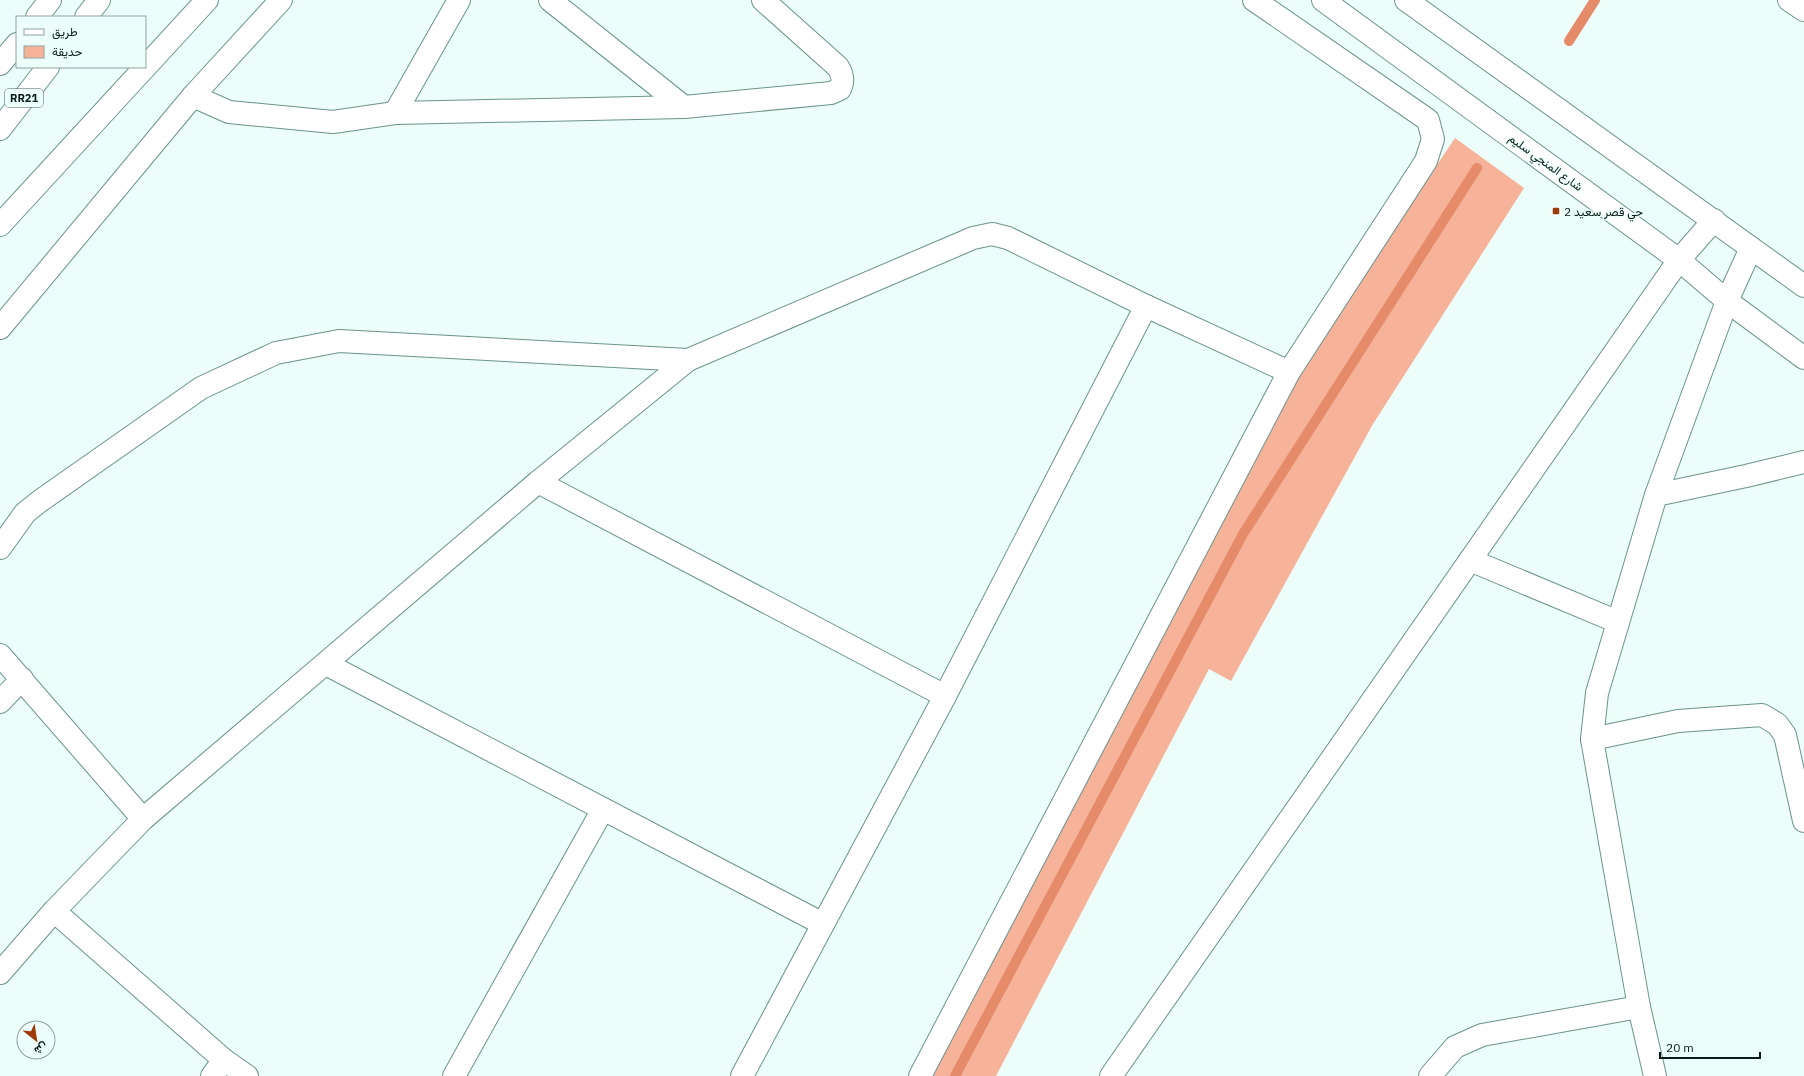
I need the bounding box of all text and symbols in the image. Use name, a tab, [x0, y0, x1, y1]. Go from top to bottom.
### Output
legend	[16, 16, 146, 68]
text: طريق	[52, 24, 78, 40]
text: حديقة	[52, 44, 82, 59]
road number: RR21	[5, 89, 43, 107]
street label: شارع المنجي سليم	[1504, 130, 1586, 196]
place label: 2 حي قصر سعيد	[1564, 204, 1643, 222]
marker: 2 حي قصر سعيد	[1551, 206, 1561, 216]
north arrow	[16, 1020, 56, 1060]
scale bar	[1660, 1034, 1760, 1060]
text: ش	[32, 1039, 50, 1058]
text: 20 m	[1666, 1040, 1694, 1055]

